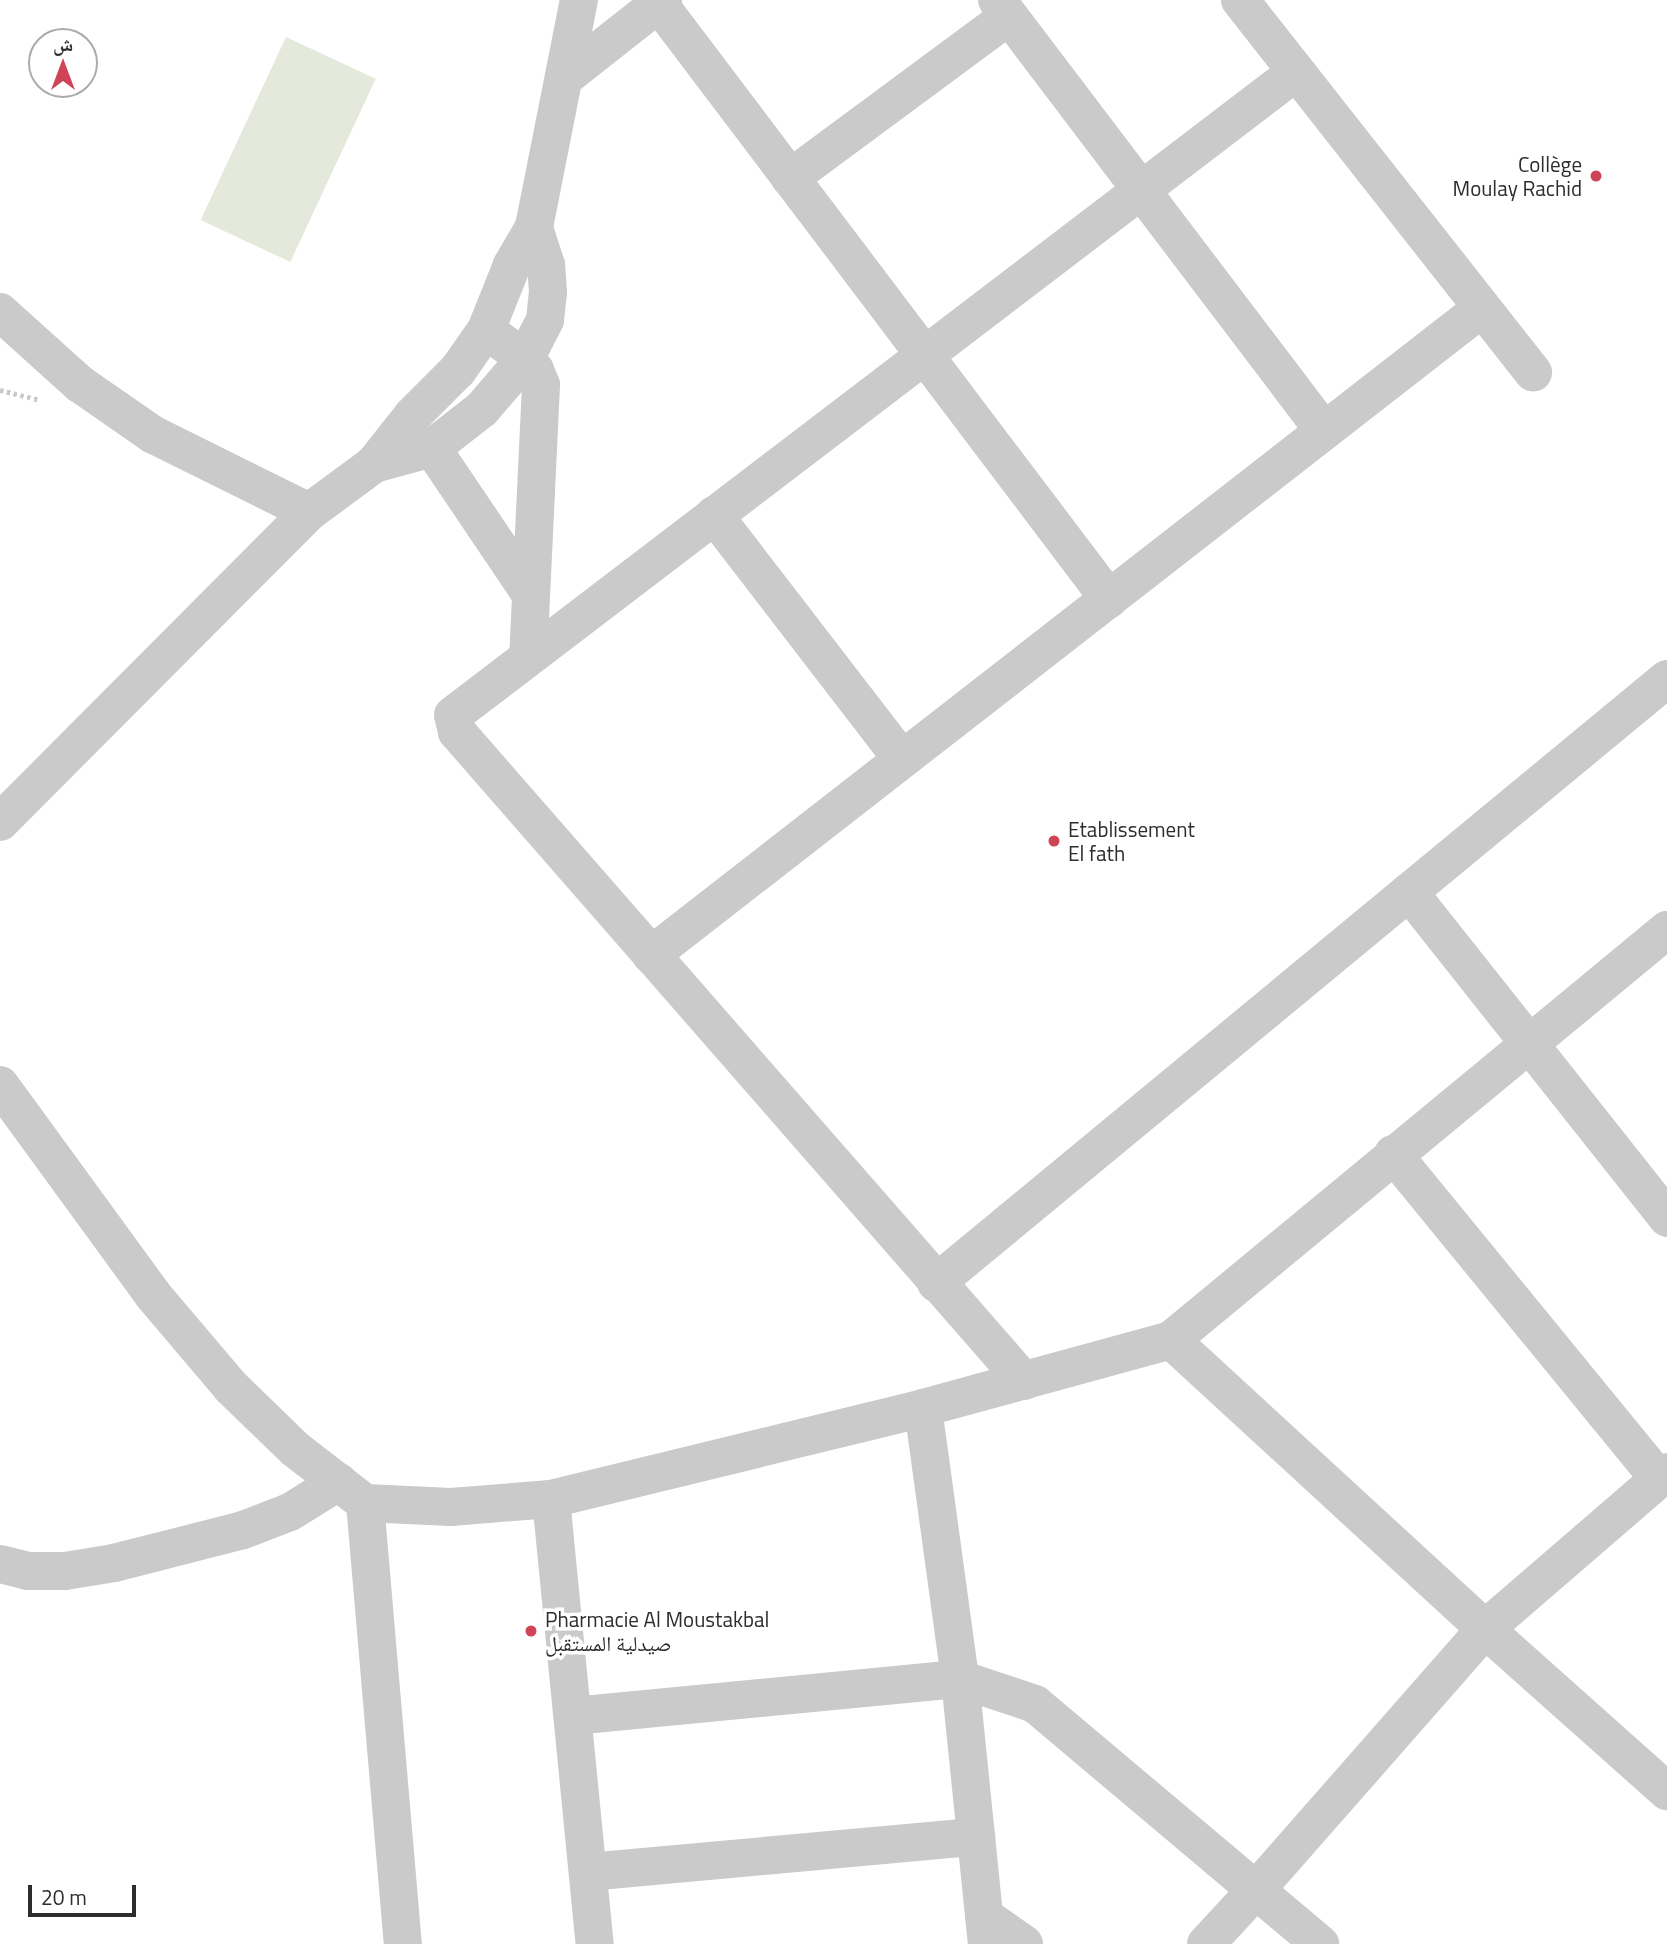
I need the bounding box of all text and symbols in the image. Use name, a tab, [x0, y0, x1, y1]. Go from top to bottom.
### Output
north arrow	[28, 28, 98, 98]
text: ش	[53, 29, 73, 58]
place label: Collège Moulay Rachid	[1453, 151, 1582, 201]
marker: Collège Moulay Rachid	[1588, 168, 1604, 184]
place label: Etablissement El fath	[1068, 816, 1195, 866]
marker: Etablissement El fath	[1046, 833, 1062, 849]
place label: Pharmacie Al Moustakbal صيدلية المستقبل	[545, 1606, 769, 1656]
marker: Pharmacie Al Moustakbal صيدلية المستقبل	[523, 1623, 539, 1639]
scale bar	[32, 1870, 140, 1914]
text: 20 m	[41, 1881, 87, 1913]

